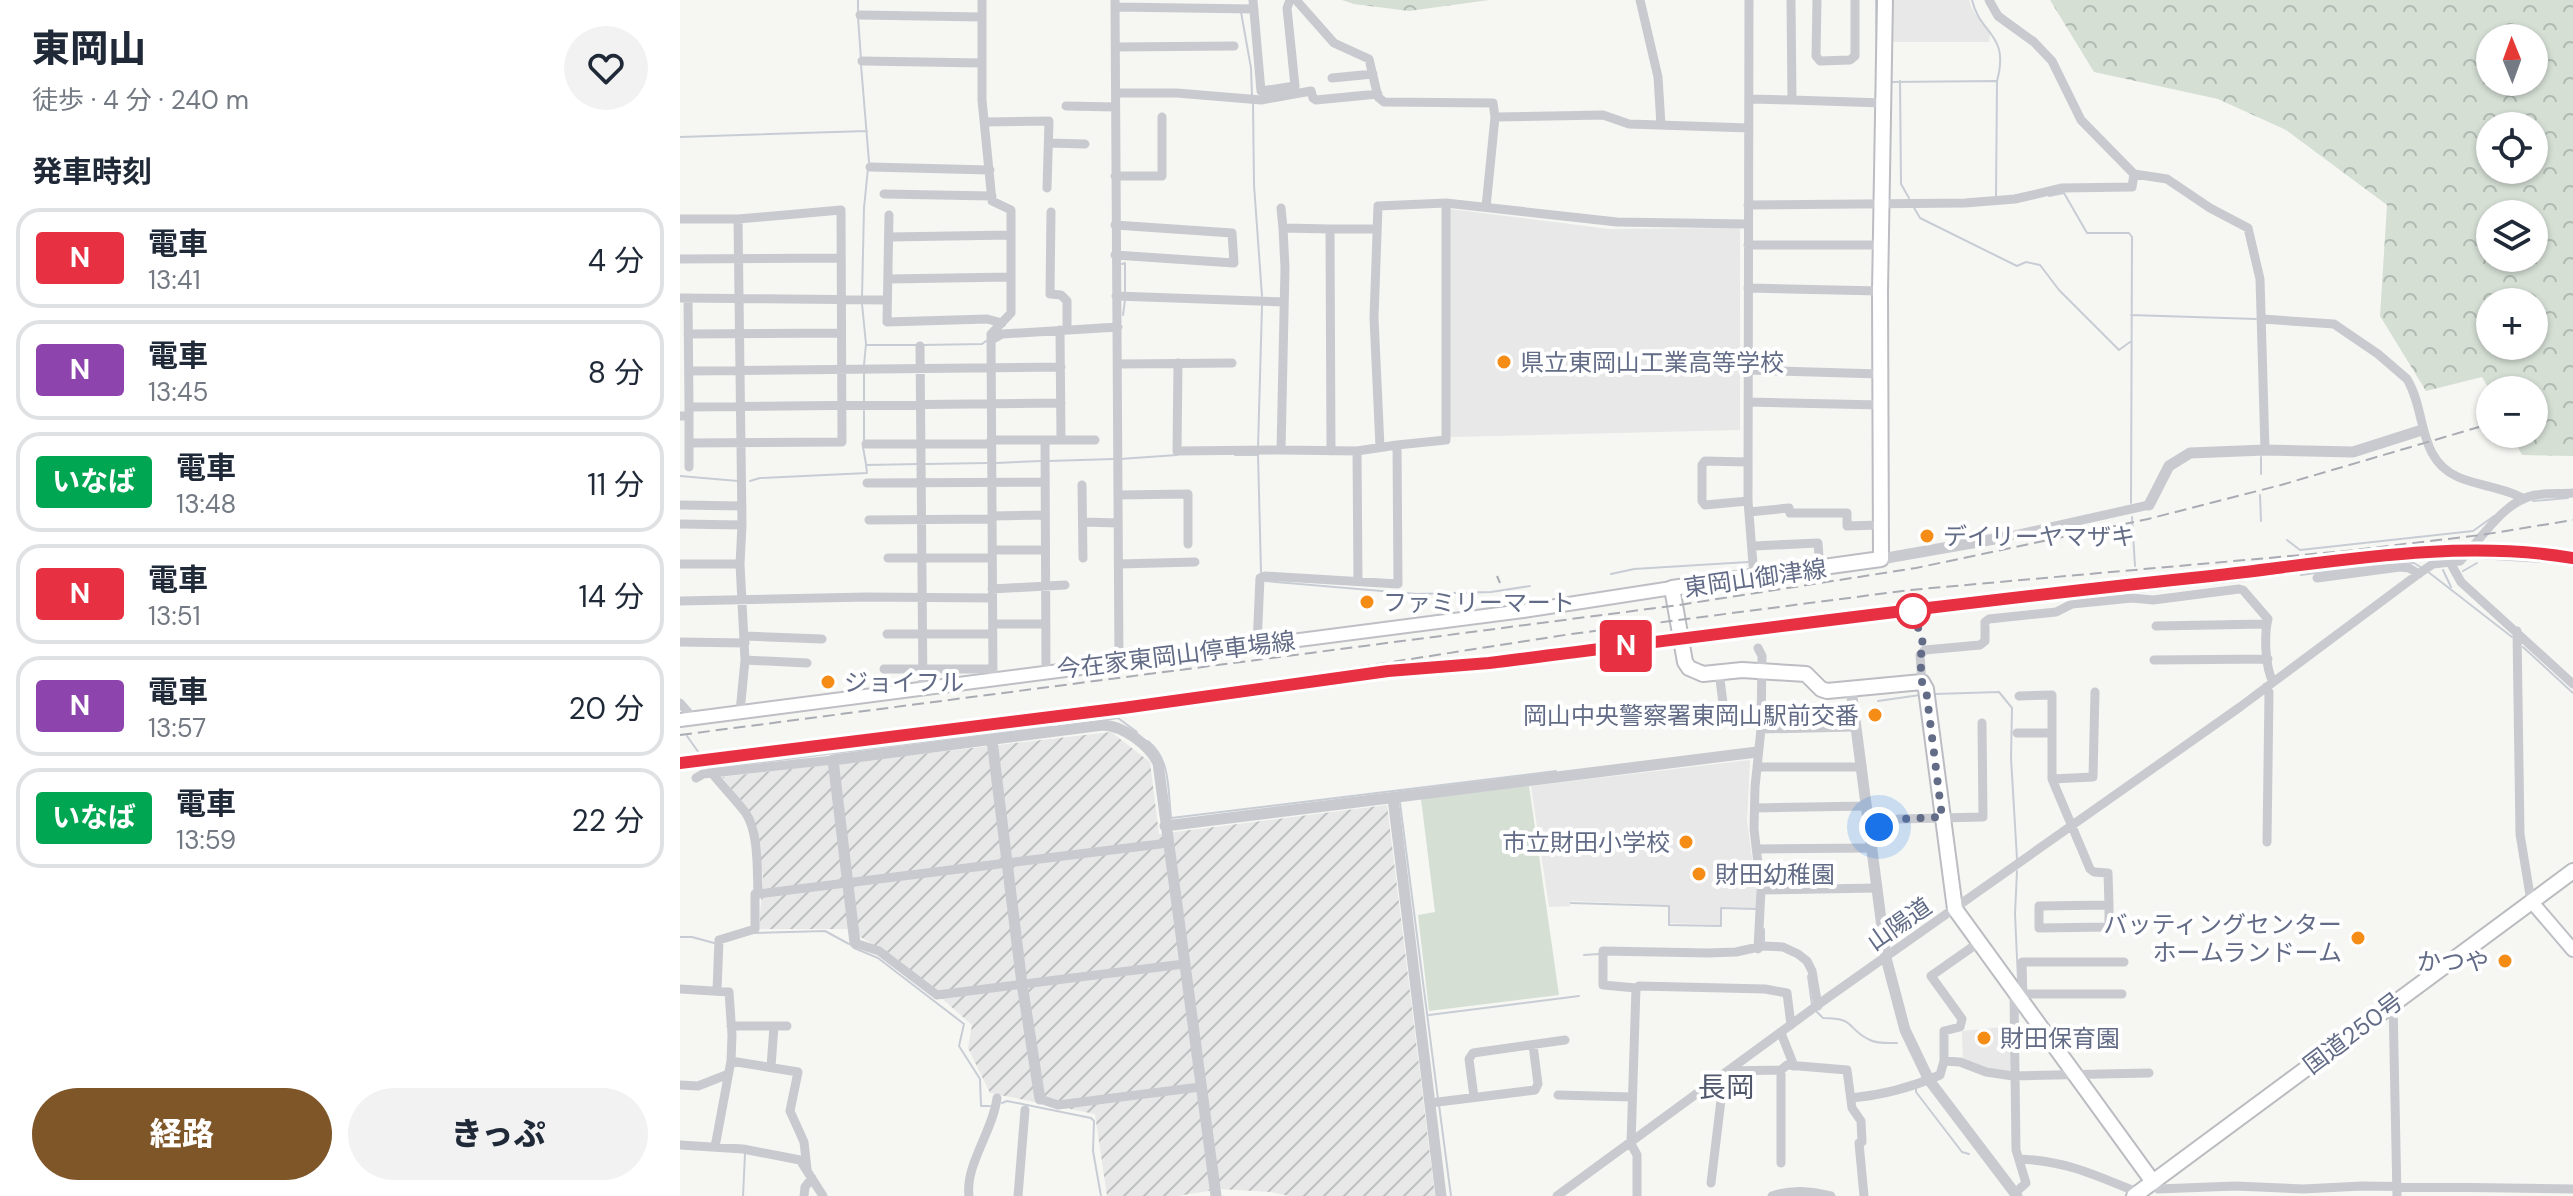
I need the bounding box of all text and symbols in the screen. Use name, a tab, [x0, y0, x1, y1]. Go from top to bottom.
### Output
text: 東岡山	[32, 24, 146, 74]
north arrow	[2476, 24, 2548, 96]
map controls	[2476, 24, 2548, 448]
button: heart	[564, 26, 648, 110]
text: 徒歩 · 4 分 · 240 m	[32, 83, 249, 117]
button: locate	[2476, 112, 2548, 184]
text: 発車時刻	[32, 152, 152, 191]
button: layers	[2476, 200, 2548, 272]
text: 電車	[148, 224, 208, 263]
text: N	[70, 239, 90, 276]
text: 4 分	[588, 241, 644, 280]
text: 13:41	[148, 263, 201, 297]
button: +	[2476, 288, 2548, 360]
text: 電車	[148, 336, 208, 375]
place label: 県立東岡山工業高等学校	[1520, 347, 1784, 378]
text: N	[70, 351, 90, 388]
text: 8 分	[588, 353, 644, 392]
marker: 県立東岡山工業高等学校	[1495, 353, 1513, 371]
text: 13:45	[148, 375, 208, 409]
button: −	[2476, 376, 2548, 448]
text: 電車	[176, 448, 236, 487]
text: いなば	[52, 463, 136, 500]
text: 11 分	[587, 465, 644, 504]
text: 13:48	[176, 487, 236, 521]
place label: デイリーヤマザキ	[1943, 521, 2135, 552]
marker: デイリーヤマザキ	[1918, 527, 1936, 545]
street label: 東岡山御津線	[1682, 553, 1828, 603]
text: 電車	[148, 560, 208, 599]
text: N	[70, 575, 90, 612]
text: 14 分	[578, 577, 644, 616]
place label: ファミリーマート	[1383, 587, 1575, 618]
marker: ファミリーマート	[1358, 593, 1376, 611]
unlabelled marker	[1896, 594, 1930, 628]
text: 13:51	[148, 599, 201, 633]
line badge: N	[1600, 620, 1652, 672]
street label: 今在家東岡山停車場線	[1055, 625, 1297, 685]
text: N	[1616, 627, 1636, 664]
place label: ジョイフル	[844, 667, 964, 698]
text: 電車	[148, 672, 208, 711]
marker: ジョイフル	[819, 673, 837, 691]
text: N	[70, 687, 90, 724]
text: 20 分	[569, 689, 644, 728]
place label: 岡山中央警察署東岡山駅前交番	[1523, 700, 1859, 731]
marker: 岡山中央警察署東岡山駅前交番	[1866, 706, 1884, 724]
text: 13:57	[148, 711, 206, 745]
text: 電車	[176, 784, 236, 823]
text: いなば	[52, 799, 136, 836]
text: 22 分	[571, 801, 644, 840]
your location	[1859, 807, 1899, 847]
text: 13:59	[176, 823, 236, 857]
place label: 市立財田小学校	[1502, 827, 1670, 858]
marker: 市立財田小学校	[1677, 833, 1695, 851]
place label: 財田幼稚園	[1715, 859, 1835, 890]
marker: 財田幼稚園	[1690, 865, 1708, 883]
street label: 山陽道	[1861, 891, 1937, 957]
place label: バッティングセンター ホームランドーム	[2103, 909, 2342, 968]
marker: バッティングセンター ホームランドーム	[2349, 929, 2367, 947]
place label: かつや	[2417, 946, 2489, 977]
marker: かつや	[2496, 952, 2514, 970]
street label: 国道250号	[2297, 985, 2409, 1081]
place label: 財田保育園	[2000, 1023, 2120, 1054]
marker: 財田保育園	[1975, 1029, 1993, 1047]
district label: 長岡	[1698, 1069, 1754, 1106]
button: 経路	[32, 1088, 332, 1180]
button: きっぷ	[348, 1088, 648, 1180]

